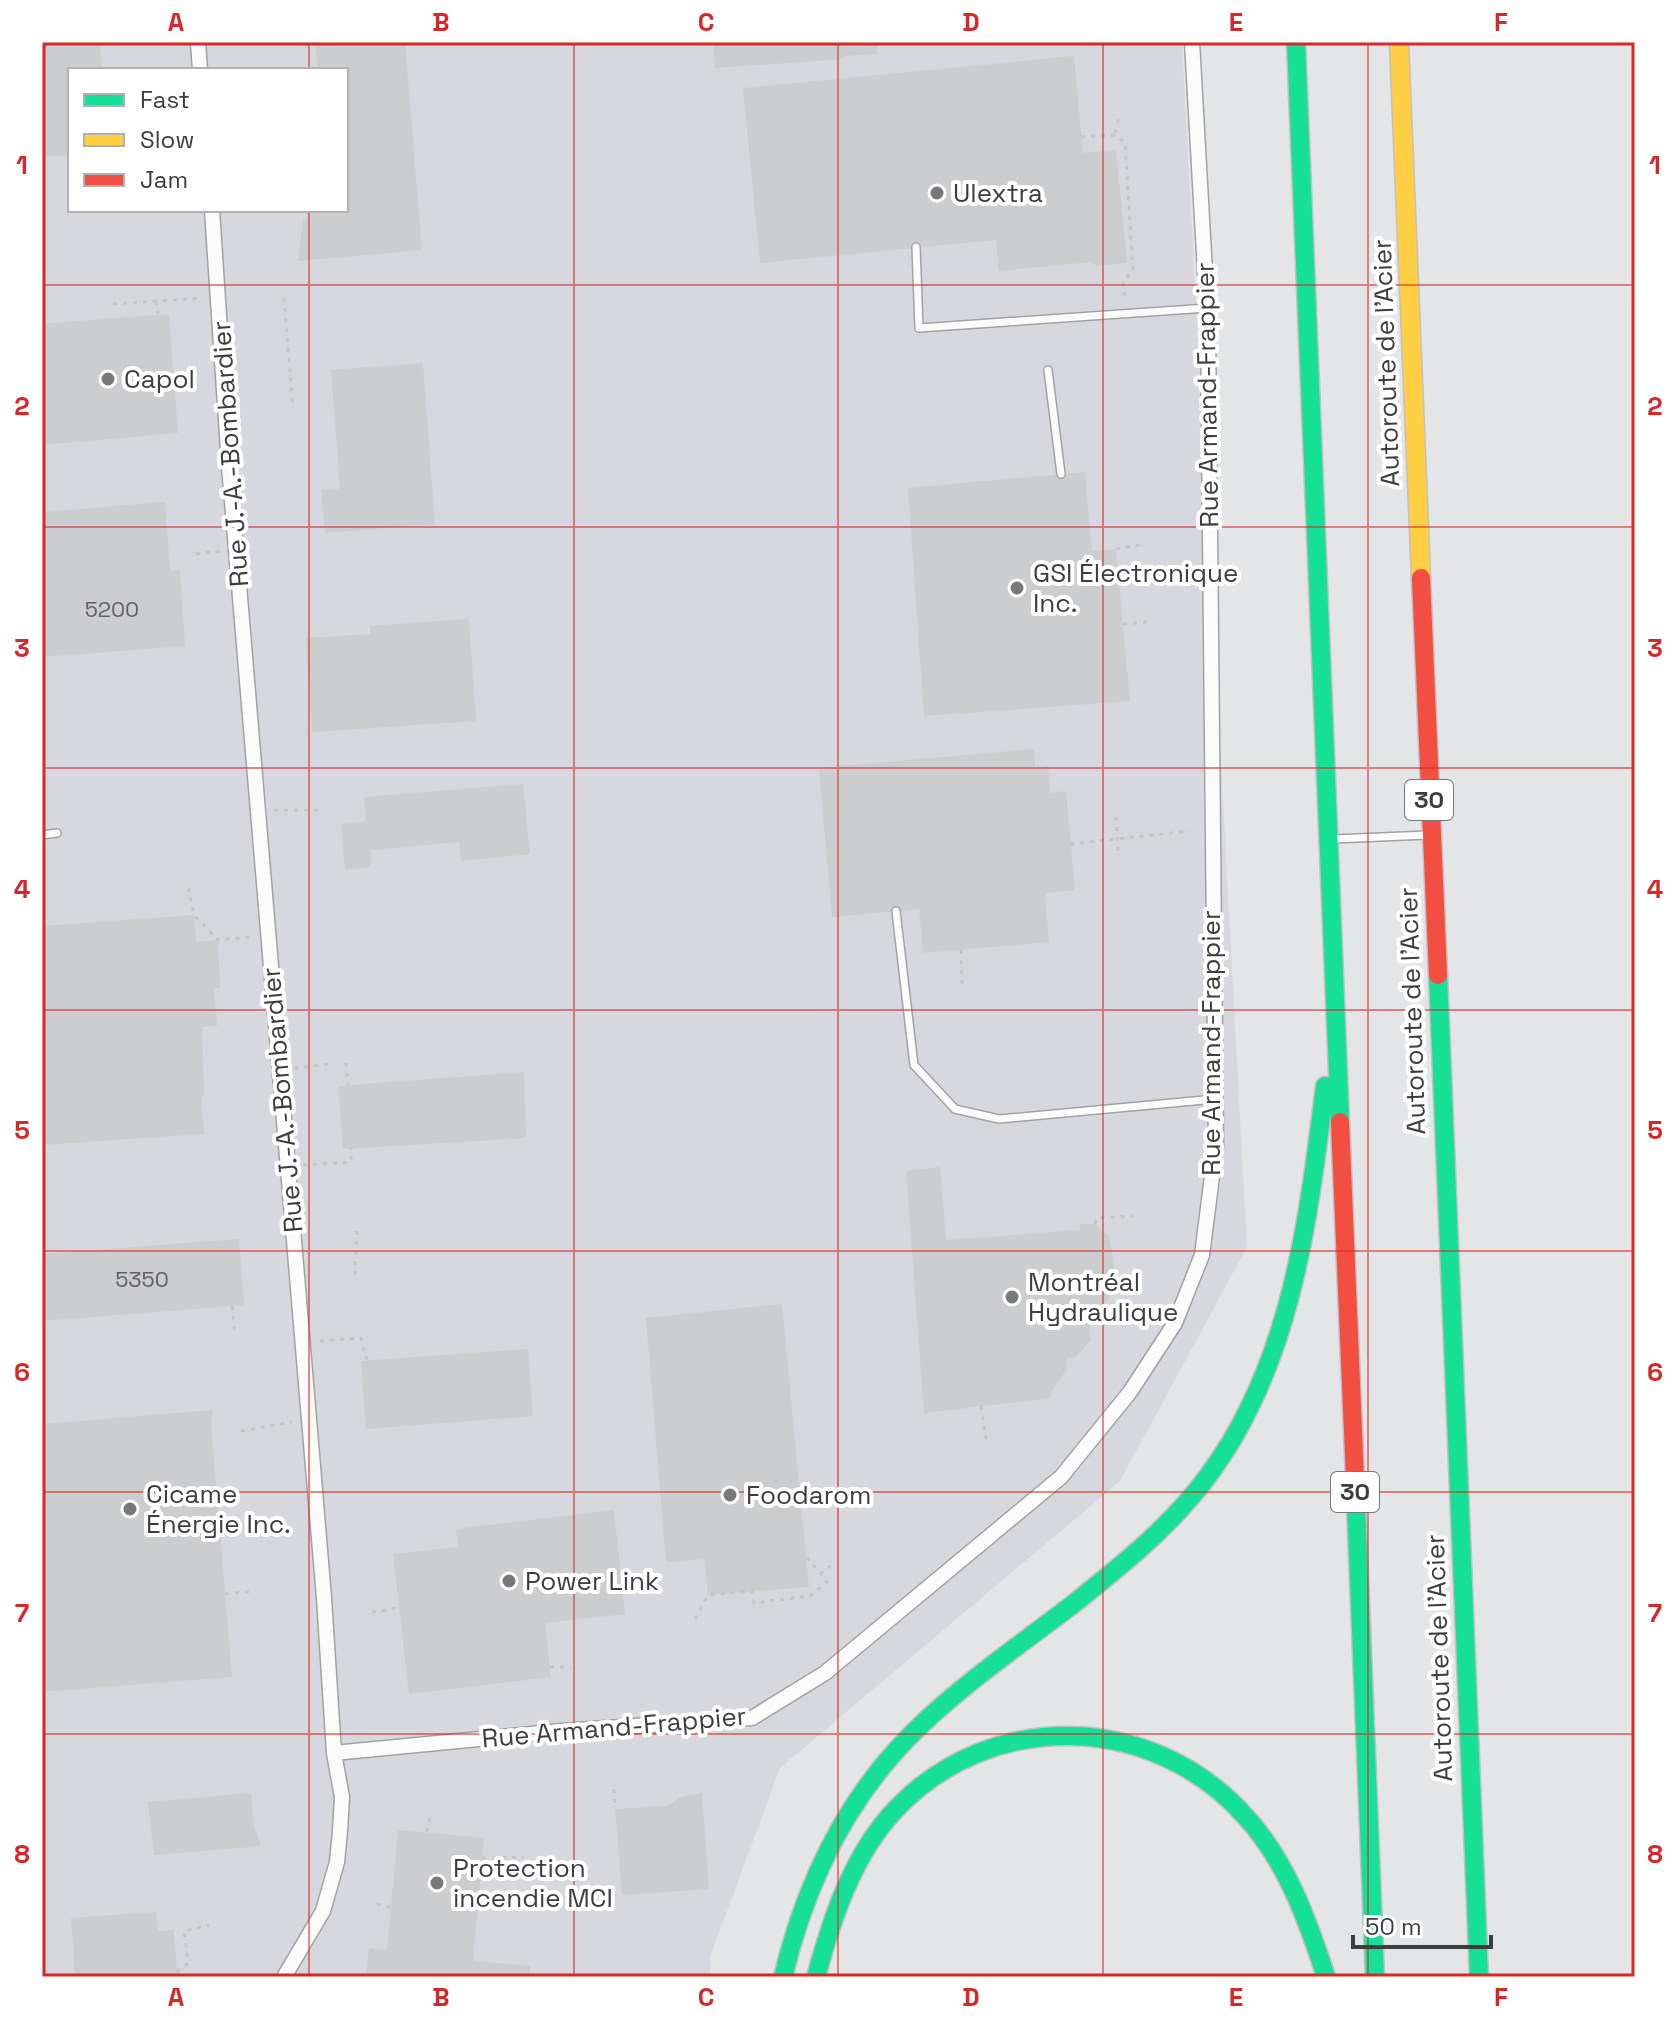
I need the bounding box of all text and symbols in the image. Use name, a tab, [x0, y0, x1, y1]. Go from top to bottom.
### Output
text: A	[168, 5, 185, 39]
text: B	[432, 5, 450, 39]
text: C	[698, 5, 714, 39]
text: D	[962, 5, 980, 39]
text: E	[1229, 5, 1243, 39]
text: F	[1494, 5, 1508, 39]
legend	[68, 68, 348, 212]
text: Fast	[140, 84, 190, 115]
text: Slow	[140, 124, 194, 155]
text: 1	[16, 148, 28, 182]
text: 1	[1649, 148, 1661, 182]
text: Jam	[140, 164, 188, 195]
place label: Ulextra	[953, 176, 1043, 210]
marker: Ulextra	[928, 184, 946, 202]
street label: Autoroute de l'Acier	[1365, 239, 1407, 487]
street label: Rue Armand-Frappier	[1188, 262, 1226, 528]
street label: Rue J.-A.-Bombardier	[204, 320, 256, 588]
place label: Capol	[124, 362, 195, 396]
marker: Capol	[99, 370, 117, 388]
text: 2	[14, 389, 30, 423]
text: 2	[1647, 389, 1663, 423]
place label: GSI Électronique Inc.	[1033, 556, 1238, 620]
marker: GSI Électronique Inc.	[1008, 579, 1026, 597]
house number: 5200	[85, 595, 139, 623]
text: 3	[14, 631, 30, 665]
text: 3	[1647, 631, 1663, 665]
road number: 30	[1405, 780, 1453, 820]
text: 4	[14, 872, 30, 906]
text: 4	[1647, 872, 1663, 906]
street label: Autoroute de l'Acier	[1391, 887, 1433, 1135]
street label: Rue Armand-Frappier	[1194, 910, 1228, 1176]
street label: Rue J.-A.-Bombardier	[253, 966, 311, 1234]
text: 5	[14, 1113, 30, 1147]
text: 5	[1647, 1113, 1663, 1147]
house number: 5350	[115, 1265, 169, 1293]
place label: Montréal Hydraulique	[1028, 1265, 1178, 1329]
marker: Montréal Hydraulique	[1003, 1288, 1021, 1306]
text: 6	[14, 1355, 30, 1389]
text: 6	[1647, 1355, 1663, 1389]
road number: 30	[1331, 1472, 1379, 1512]
place label: Cicame Énergie Inc.	[146, 1477, 291, 1541]
place label: Foodarom	[746, 1478, 871, 1512]
marker: Foodarom	[721, 1486, 739, 1504]
marker: Cicame Énergie Inc.	[121, 1500, 139, 1518]
street label: Autoroute de l'Acier	[1418, 1534, 1460, 1782]
place label: Power Link	[525, 1564, 659, 1598]
marker: Power Link	[500, 1572, 518, 1590]
text: 7	[15, 1596, 29, 1630]
text: 7	[1648, 1596, 1662, 1630]
street label: Rue Armand-Frappier	[480, 1698, 748, 1756]
text: 8	[14, 1837, 30, 1871]
text: 8	[1647, 1837, 1663, 1871]
place label: Protection incendie MCI	[453, 1851, 613, 1915]
marker: Protection incendie MCI	[428, 1874, 446, 1892]
scale bar	[1353, 1899, 1491, 1949]
text: 50 m	[1365, 1911, 1422, 1942]
text: A	[168, 1980, 185, 2014]
text: B	[432, 1980, 450, 2014]
text: C	[698, 1980, 714, 2014]
text: D	[962, 1980, 980, 2014]
text: E	[1229, 1980, 1243, 2014]
text: F	[1494, 1980, 1508, 2014]

